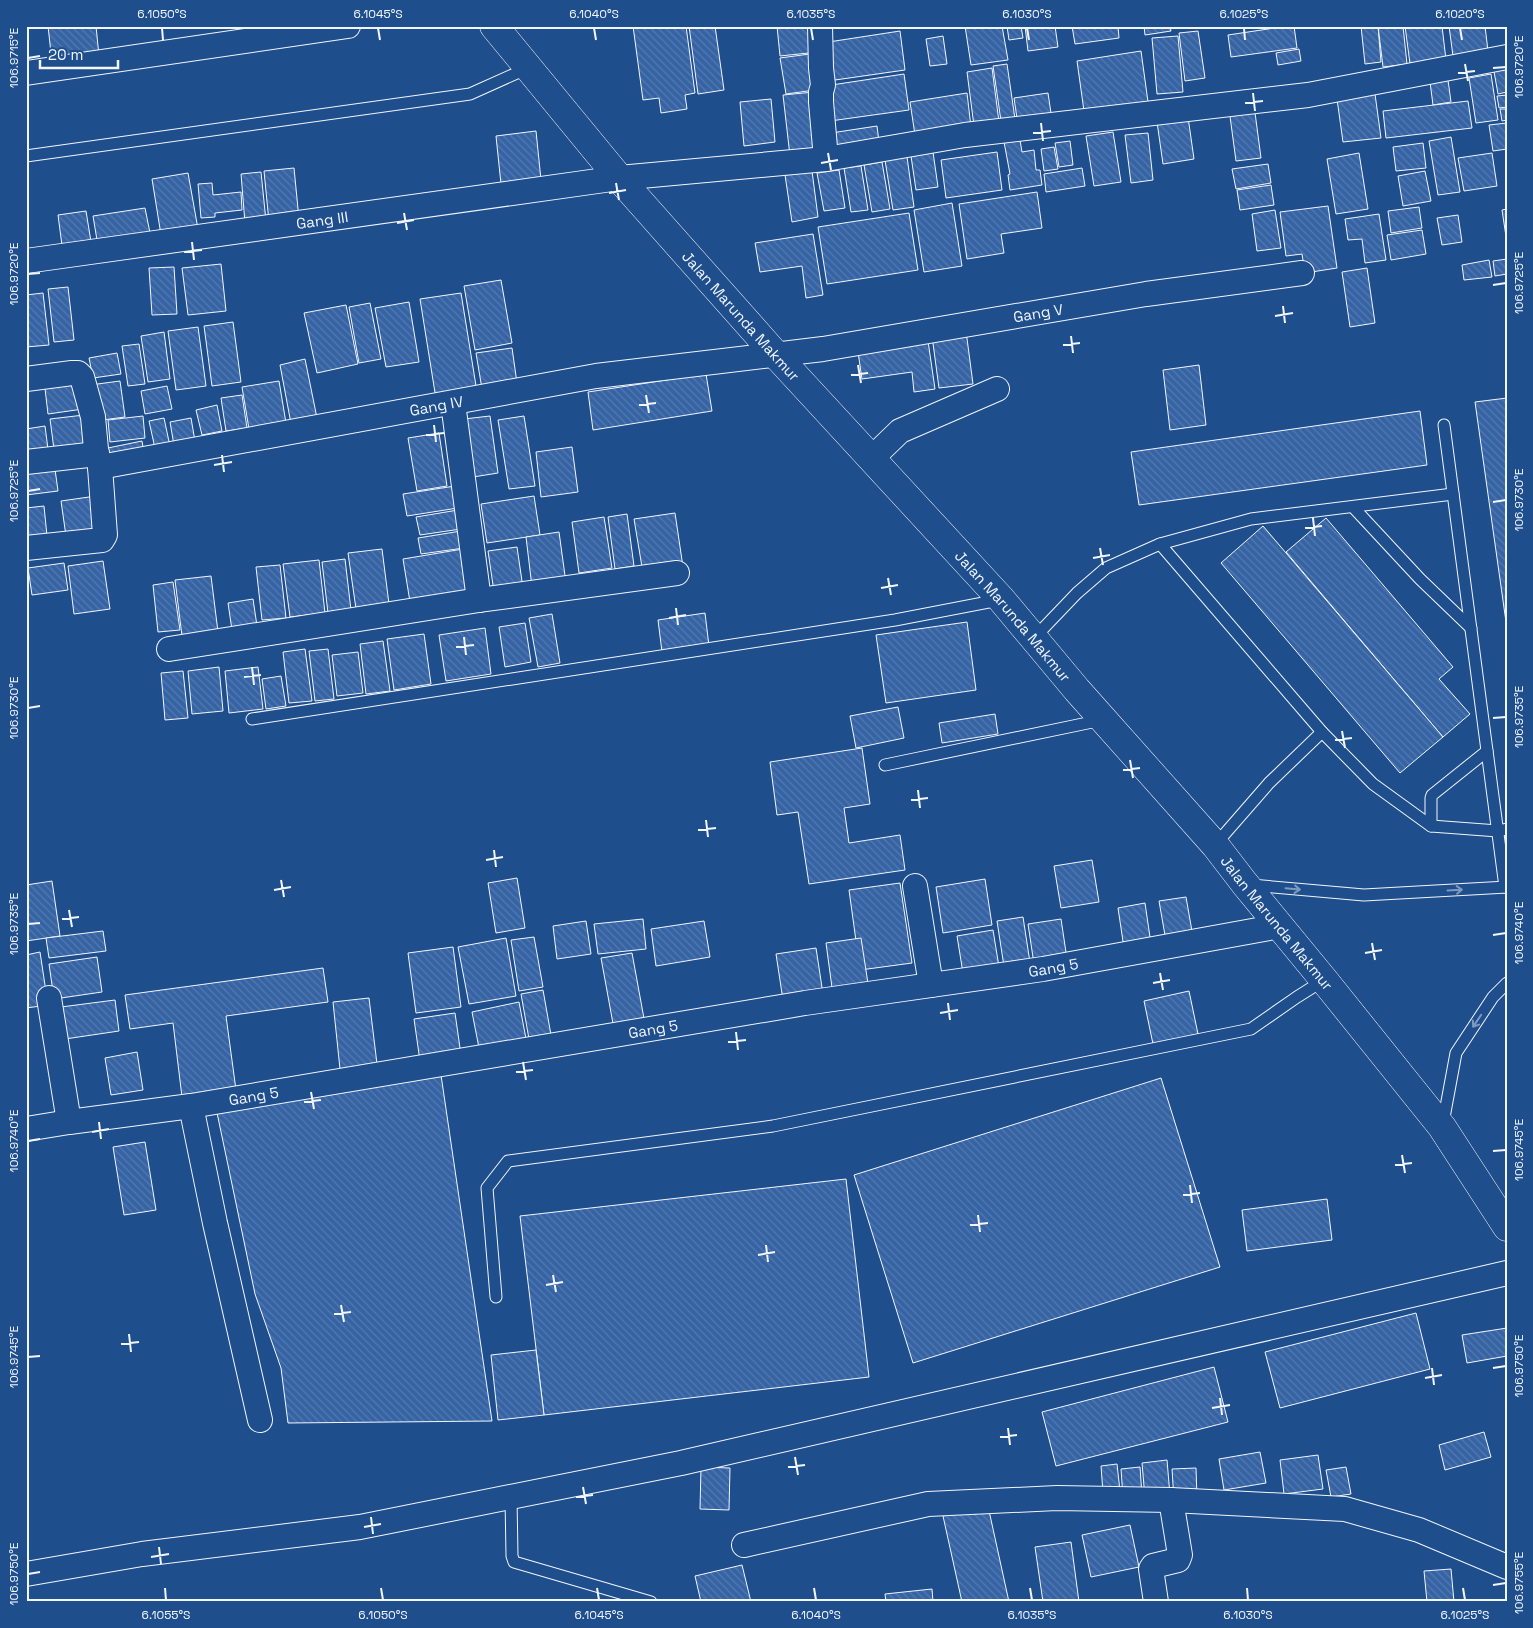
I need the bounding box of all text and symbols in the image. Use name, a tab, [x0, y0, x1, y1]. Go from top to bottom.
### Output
text: 6.1050°S	[137, 6, 187, 22]
text: 6.1045°S	[353, 6, 403, 22]
text: 6.1040°S	[569, 6, 619, 22]
text: 6.1035°S	[787, 6, 835, 22]
text: 6.1030°S	[1002, 6, 1052, 22]
text: 6.1025°S	[1220, 6, 1268, 22]
text: 6.1020°S	[1435, 6, 1485, 22]
text: 106.9715°E	[6, 28, 22, 88]
text: 106.9720°E	[1511, 35, 1527, 99]
scale bar	[40, 38, 118, 70]
text: 20 m	[48, 45, 83, 64]
street label: Gang III	[295, 207, 349, 233]
text: 106.9720°E	[6, 242, 22, 306]
street label: Jalan Marunda Makmur	[678, 247, 805, 385]
text: 106.9725°E	[1511, 251, 1527, 314]
street label: Gang V	[1012, 299, 1064, 326]
street label: Gang IV	[408, 391, 465, 420]
text: 106.9725°E	[6, 459, 22, 522]
text: 106.9730°E	[1511, 468, 1527, 532]
street label: Jalan Marunda Makmur	[951, 546, 1076, 686]
text: 106.9730°E	[6, 676, 22, 740]
text: 106.9735°E	[1511, 685, 1527, 748]
street label: Jalan Marunda Makmur	[1217, 852, 1338, 994]
one-way arrow	[1285, 884, 1301, 894]
one-way arrow	[1447, 886, 1463, 895]
text: 106.9735°E	[6, 892, 22, 955]
text: 106.9740°E	[1511, 901, 1527, 964]
street label: Gang 5	[1027, 953, 1080, 980]
one-way arrow	[1472, 1014, 1482, 1028]
street label: Gang 5	[627, 1015, 679, 1042]
street label: Gang 5	[227, 1082, 280, 1109]
text: 106.9740°E	[6, 1109, 22, 1172]
text: 106.9745°E	[1511, 1119, 1527, 1181]
text: 106.9745°E	[6, 1326, 22, 1388]
text: 106.9750°E	[1511, 1334, 1527, 1398]
text: 106.9750°E	[6, 1542, 22, 1606]
text: 106.9755°E	[1511, 1551, 1527, 1614]
text: 6.1055°S	[142, 1607, 190, 1623]
text: 6.1050°S	[358, 1607, 408, 1623]
text: 6.1045°S	[574, 1607, 624, 1623]
text: 6.1040°S	[791, 1607, 841, 1623]
text: 6.1035°S	[1008, 1607, 1056, 1623]
text: 6.1030°S	[1223, 1607, 1273, 1623]
text: 6.1025°S	[1441, 1607, 1489, 1623]

